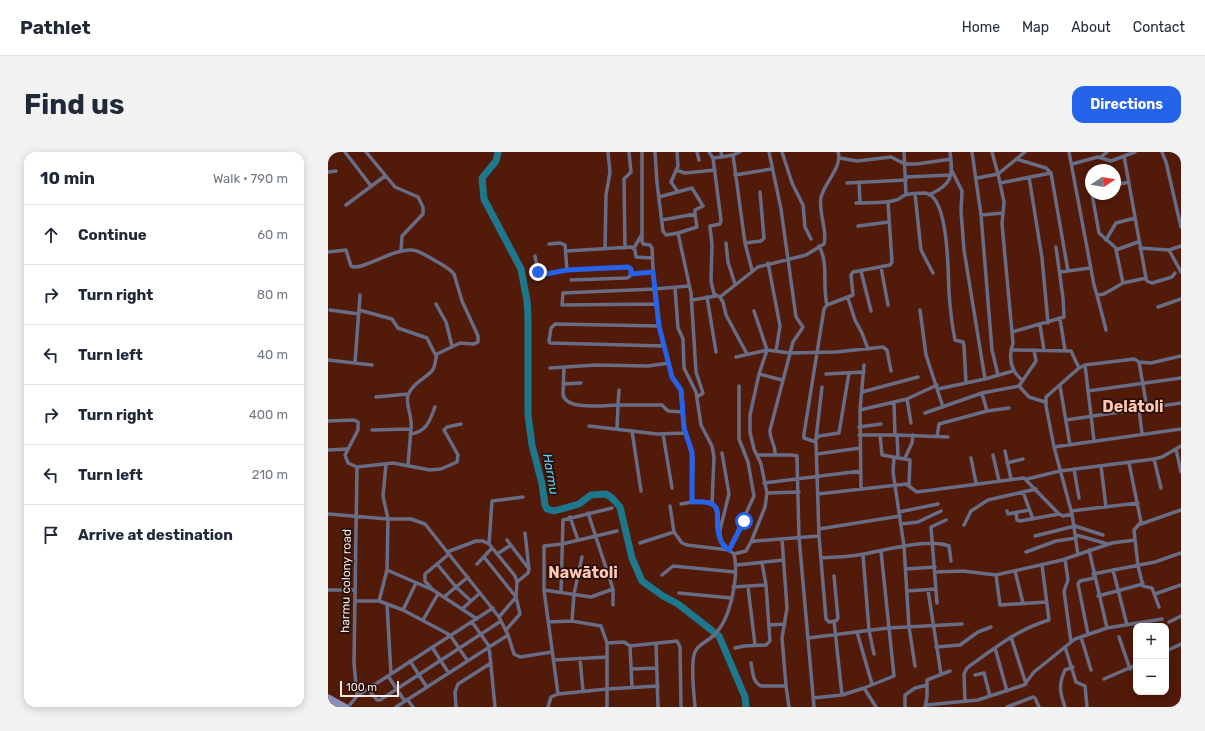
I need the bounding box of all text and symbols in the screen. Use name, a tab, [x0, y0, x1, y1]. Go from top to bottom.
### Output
text: Pathlet	[20, 16, 91, 39]
text: Home	[962, 19, 1000, 36]
text: Map	[1022, 19, 1049, 36]
text: About	[1071, 19, 1111, 36]
text: Contact	[1133, 19, 1185, 36]
button: Directions	[1072, 86, 1181, 123]
text: Find us	[24, 88, 124, 121]
north arrow	[1085, 164, 1121, 200]
text: 10 min	[40, 168, 95, 188]
text: Walk · 790 m	[213, 171, 288, 186]
icon: ahead	[40, 224, 62, 246]
text: Continue	[78, 226, 147, 244]
text: 60 m	[257, 227, 288, 242]
route end	[529, 263, 547, 281]
icon: right	[40, 284, 62, 306]
text: Turn right	[78, 286, 153, 304]
text: 80 m	[257, 287, 288, 302]
icon: left	[40, 344, 62, 366]
text: Turn left	[78, 346, 143, 364]
text: 40 m	[257, 347, 288, 362]
district label: Delātoli	[1102, 397, 1164, 416]
icon: right	[40, 404, 62, 426]
text: Turn right	[78, 406, 153, 424]
text: 400 m	[249, 407, 288, 422]
water label: Harmu	[540, 452, 562, 496]
icon: left	[40, 464, 62, 486]
text: Turn left	[78, 466, 143, 484]
text: 210 m	[252, 467, 288, 482]
route start	[735, 512, 753, 530]
icon: arrive	[40, 524, 62, 546]
text: Arrive at destination	[78, 526, 233, 544]
street label: harmu colony road	[338, 529, 354, 633]
district label: Nawātoli	[548, 563, 618, 582]
map controls	[1133, 623, 1169, 695]
button: +	[1133, 623, 1169, 659]
button: −	[1133, 659, 1169, 695]
scale bar	[340, 679, 399, 698]
text: 100 m	[346, 681, 377, 694]

